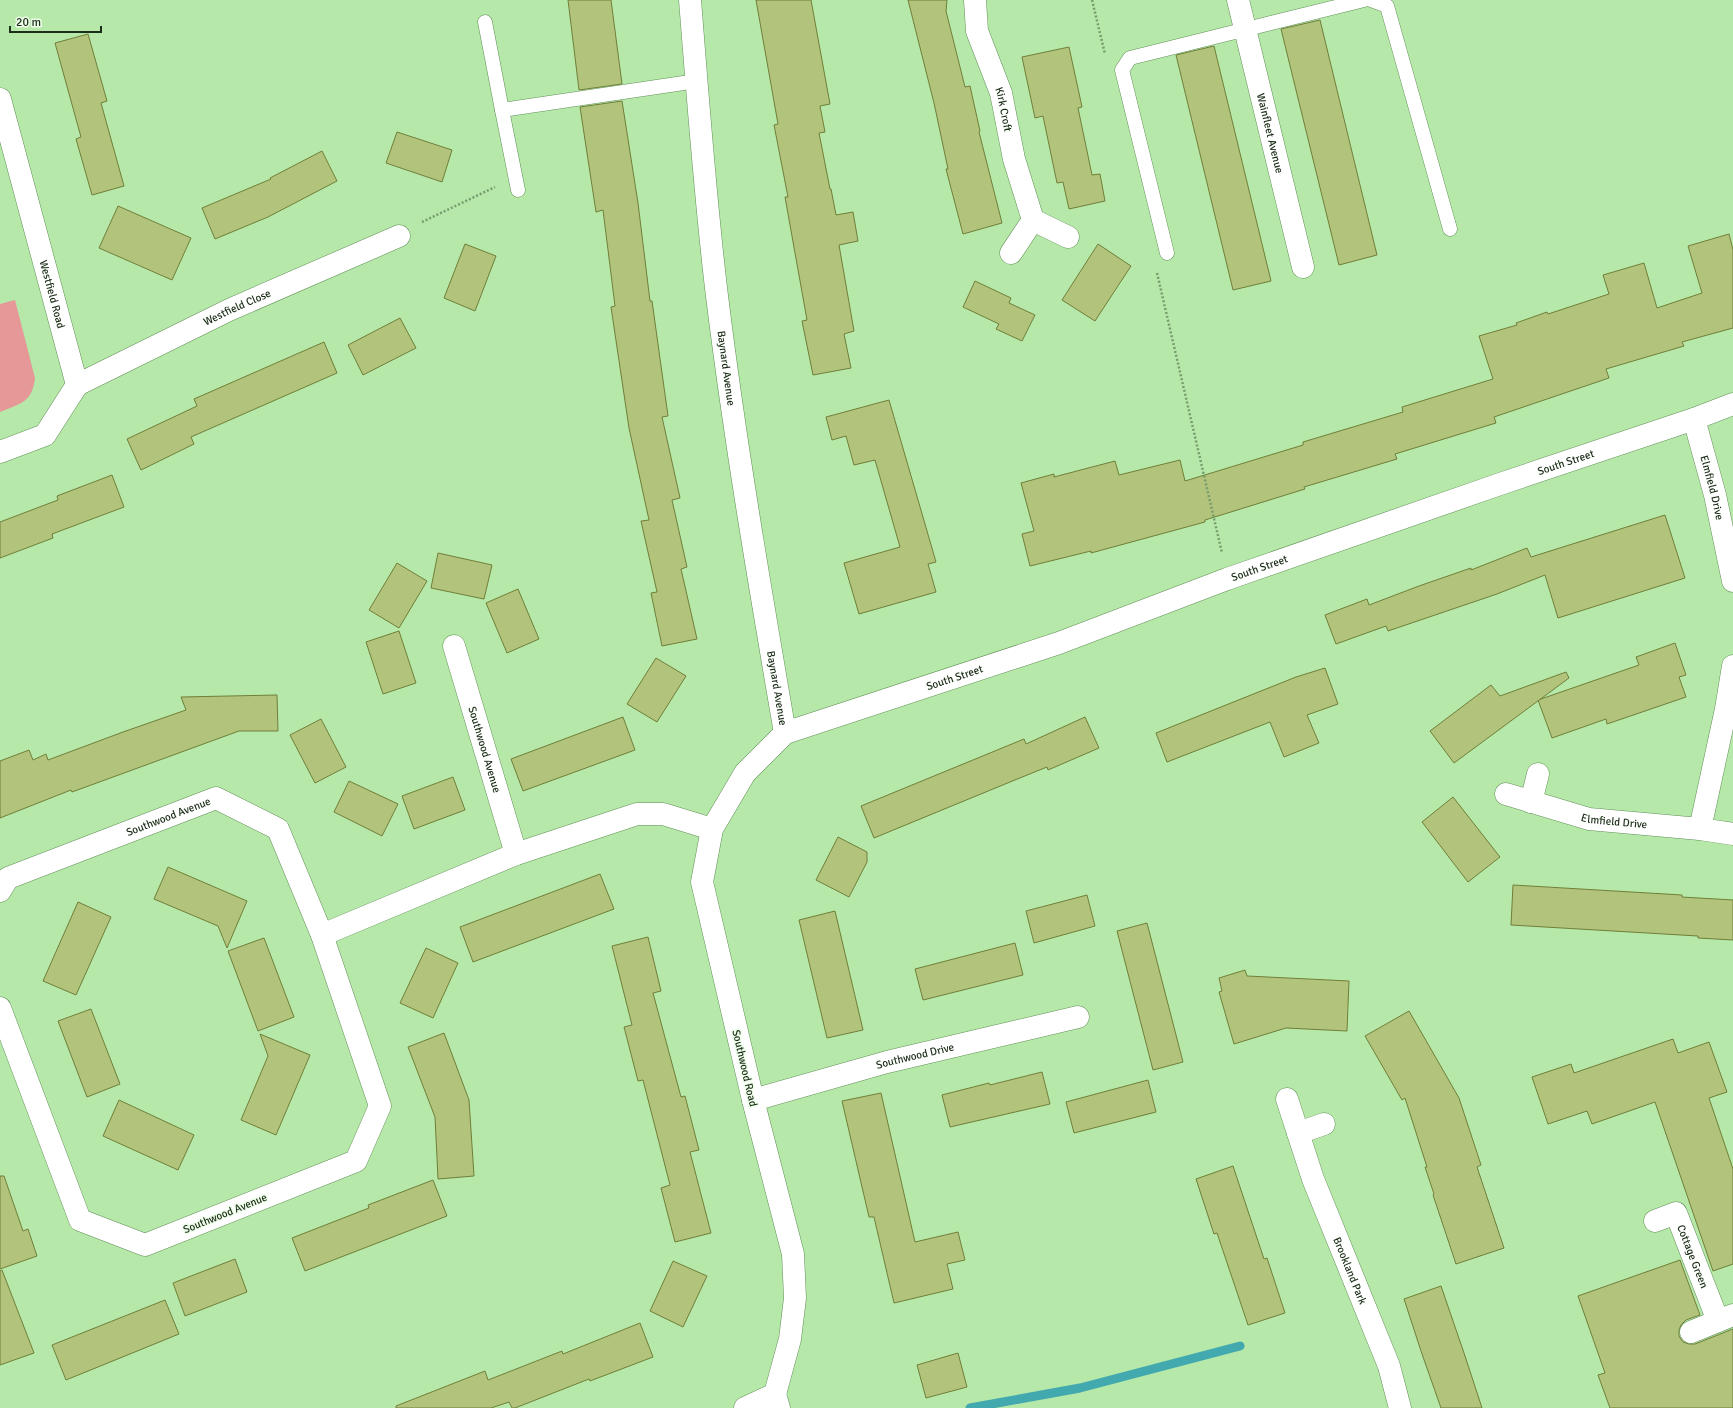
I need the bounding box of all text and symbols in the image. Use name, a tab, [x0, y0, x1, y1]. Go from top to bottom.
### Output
scale bar	[10, 8, 101, 34]
text: 20 m	[16, 15, 41, 30]
street label: Kirk Croft	[992, 85, 1014, 133]
street label: Wainfleet Avenue	[1254, 92, 1286, 175]
street label: Westfield Road	[37, 259, 67, 330]
street label: Westfield Close	[201, 287, 273, 329]
street label: Baynard Avenue	[714, 330, 738, 407]
street label: South Street	[1536, 447, 1596, 478]
street label: Elmfield Drive	[1697, 454, 1726, 521]
street label: South Street	[1230, 552, 1290, 584]
street label: Baynard Avenue	[764, 650, 790, 727]
street label: South Street	[925, 662, 985, 693]
street label: Southwood Avenue	[465, 705, 503, 794]
street label: Southwood Avenue	[124, 795, 213, 839]
street label: Elmfield Drive	[1579, 811, 1648, 831]
street label: Southwood Road	[729, 1028, 760, 1108]
street label: Southwood Drive	[875, 1040, 955, 1072]
street label: Southwood Avenue	[181, 1191, 269, 1236]
street label: Cottage Green	[1674, 1223, 1711, 1290]
street label: Brookland Park	[1330, 1235, 1369, 1307]

